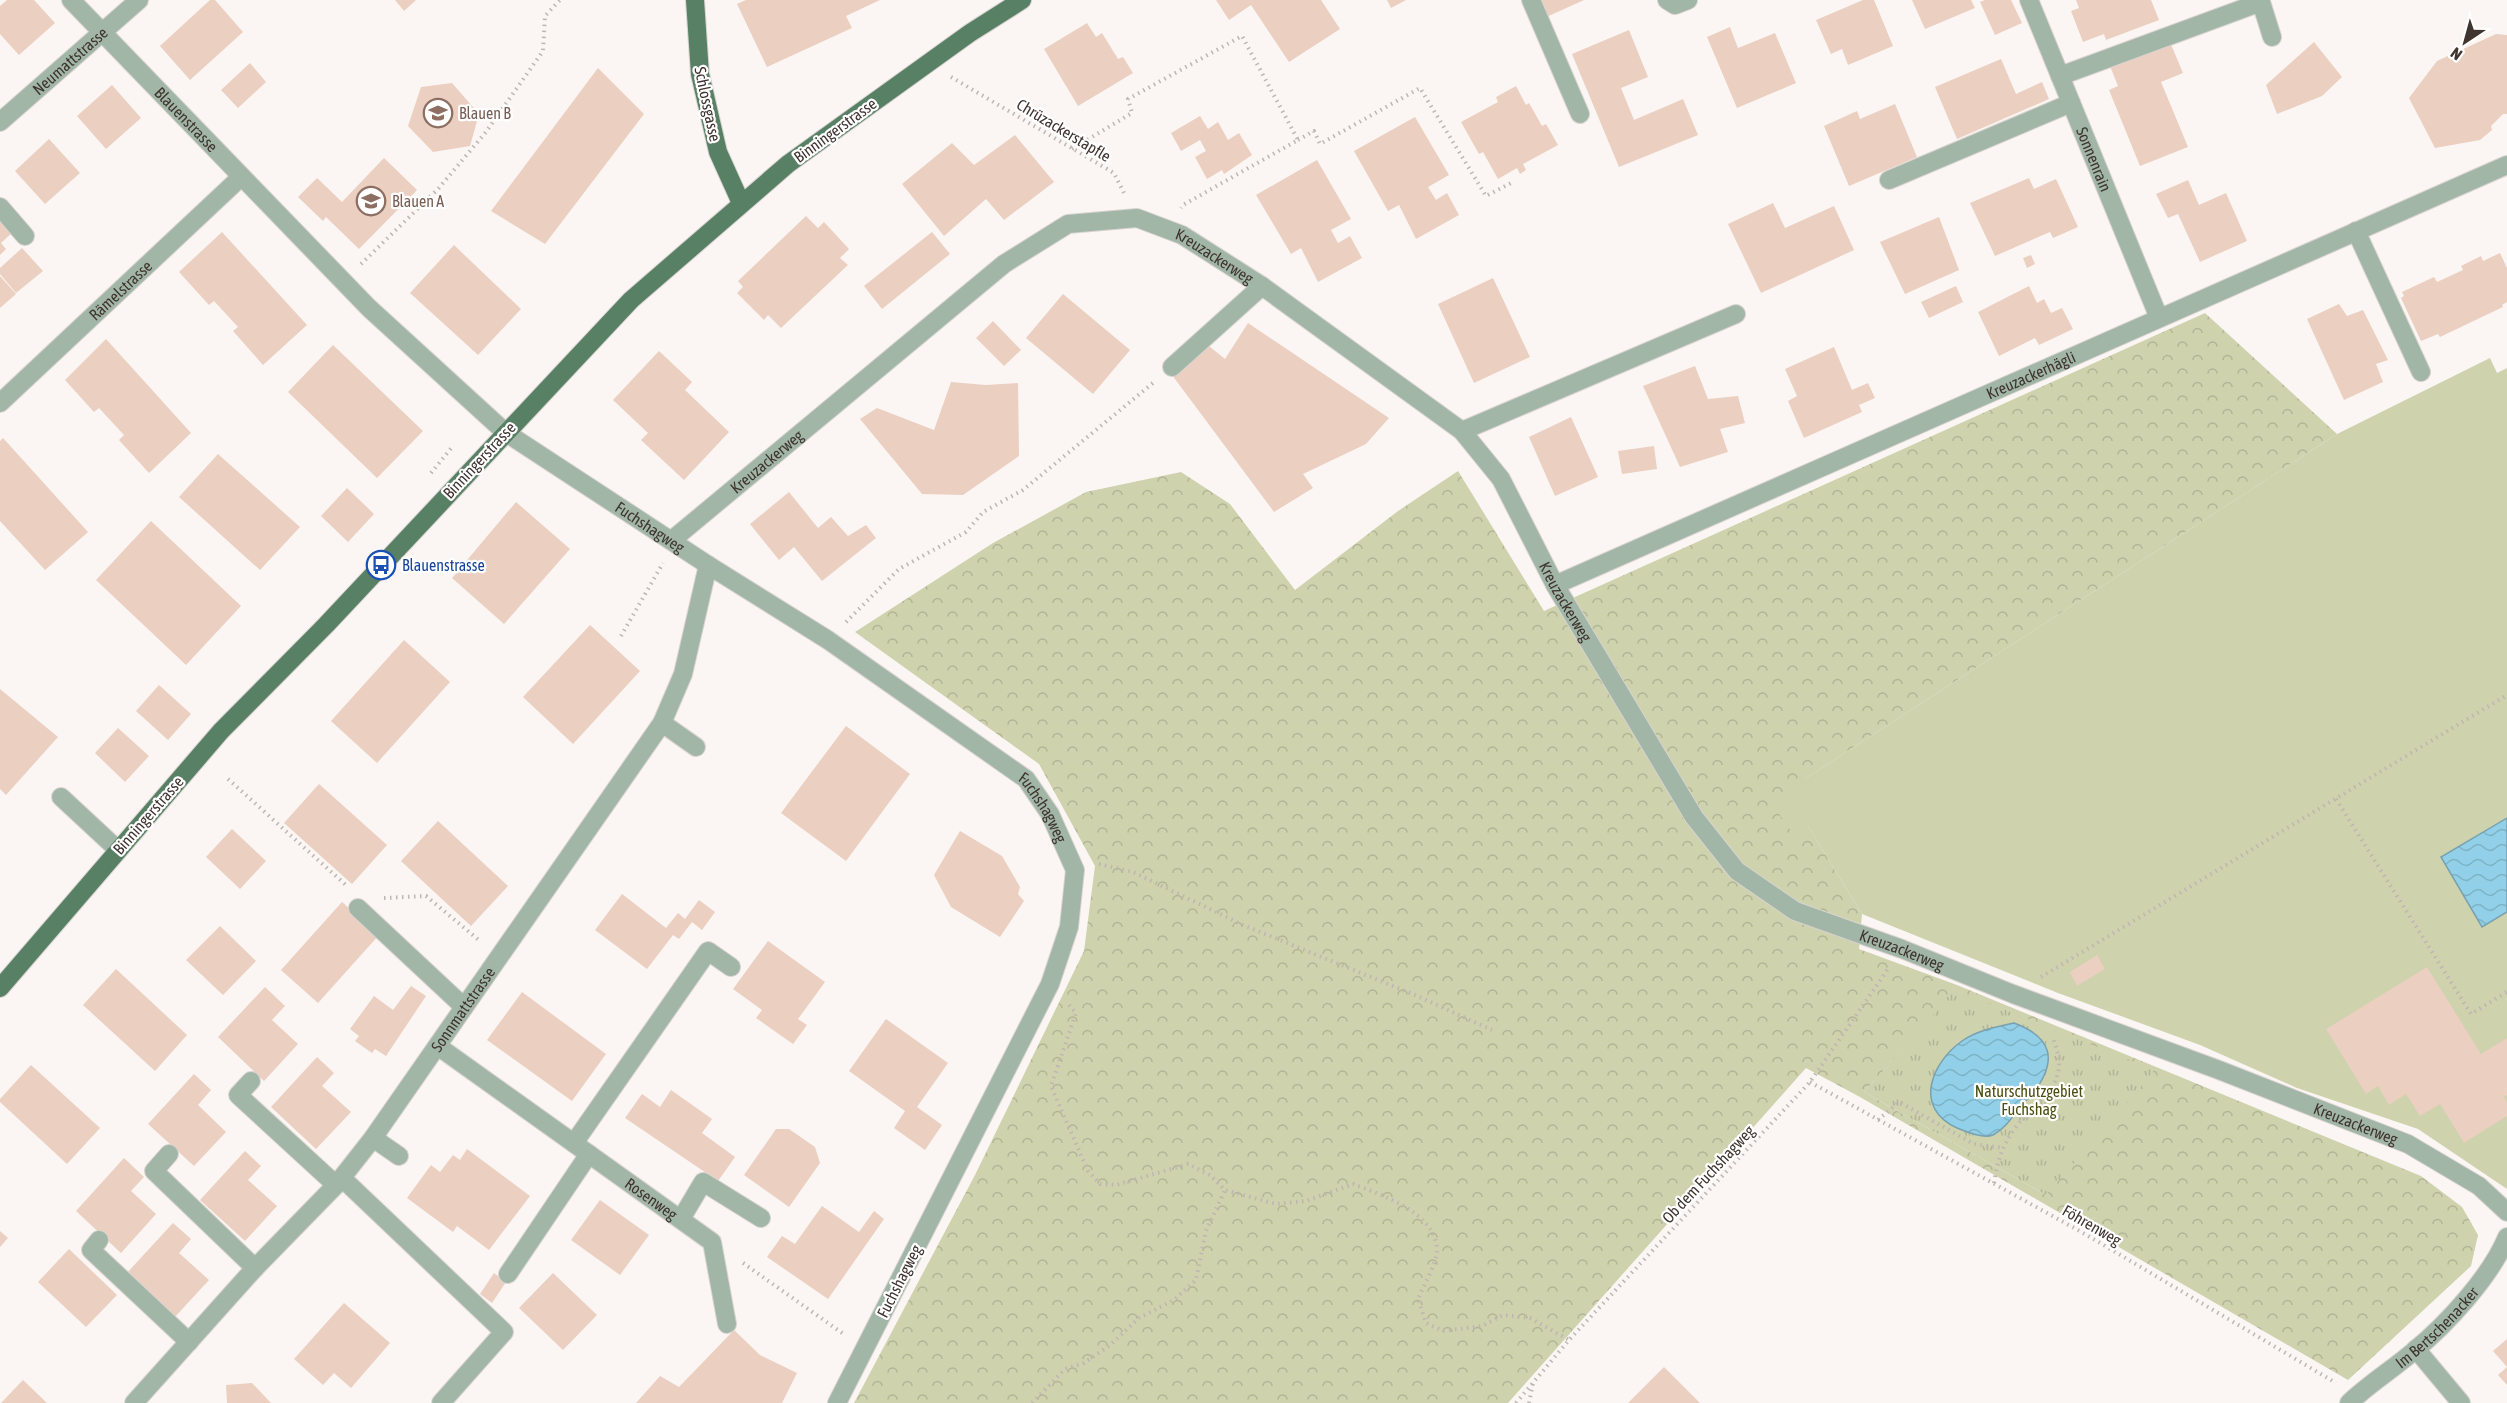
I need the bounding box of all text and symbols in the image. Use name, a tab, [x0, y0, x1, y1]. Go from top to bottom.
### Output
north arrow	[2435, 12, 2495, 72]
street label: Neumattstrasse	[29, 23, 111, 98]
text: N	[2447, 44, 2465, 64]
street label: Schlossgasse	[690, 65, 725, 143]
street label: Blauenstrasse	[151, 83, 222, 155]
street label: Binningerstrasse	[790, 94, 880, 167]
street label: Chrüzackerstapfle	[1013, 95, 1114, 166]
school or university icon: Blauen B	[422, 97, 454, 129]
place label: Blauen B	[459, 104, 511, 122]
street label: Sonnenrain	[2073, 124, 2115, 194]
school or university icon: Blauen A	[355, 185, 387, 217]
place label: Blauen A	[392, 192, 444, 210]
street label: Kreuzackerweg	[1173, 224, 1257, 288]
street label: Rämelstrasse	[85, 256, 155, 324]
street label: Kreuzackerhägli	[1983, 348, 2078, 403]
street label: Binningerstrasse	[439, 418, 520, 502]
street label: Kreuzackerweg	[727, 426, 807, 497]
street label: Fuchshagweg	[612, 498, 688, 557]
bus stop icon: Blauenstrasse	[365, 549, 397, 581]
place label: Blauenstrasse	[402, 556, 485, 574]
street label: Kreuzackerweg	[1536, 559, 1596, 645]
street label: Fuchshagweg	[1016, 768, 1071, 846]
street label: Binningerstrasse	[109, 772, 188, 858]
street label: Kreuzackerweg	[1857, 926, 1947, 975]
street label: Sonnmattstrasse	[427, 964, 498, 1055]
park label: Naturschutzgebiet Fuchshag	[1975, 1082, 2084, 1119]
street label: Kreuzackerweg	[2311, 1099, 2401, 1149]
street label: Ob dem Fuchshagweg	[1658, 1121, 1759, 1227]
street label: Rosenweg	[622, 1174, 681, 1224]
street label: Föhrenweg	[2059, 1201, 2125, 1250]
street label: Fuchshagweg	[873, 1242, 926, 1321]
street label: Im Bertschenacker	[2392, 1283, 2482, 1372]

